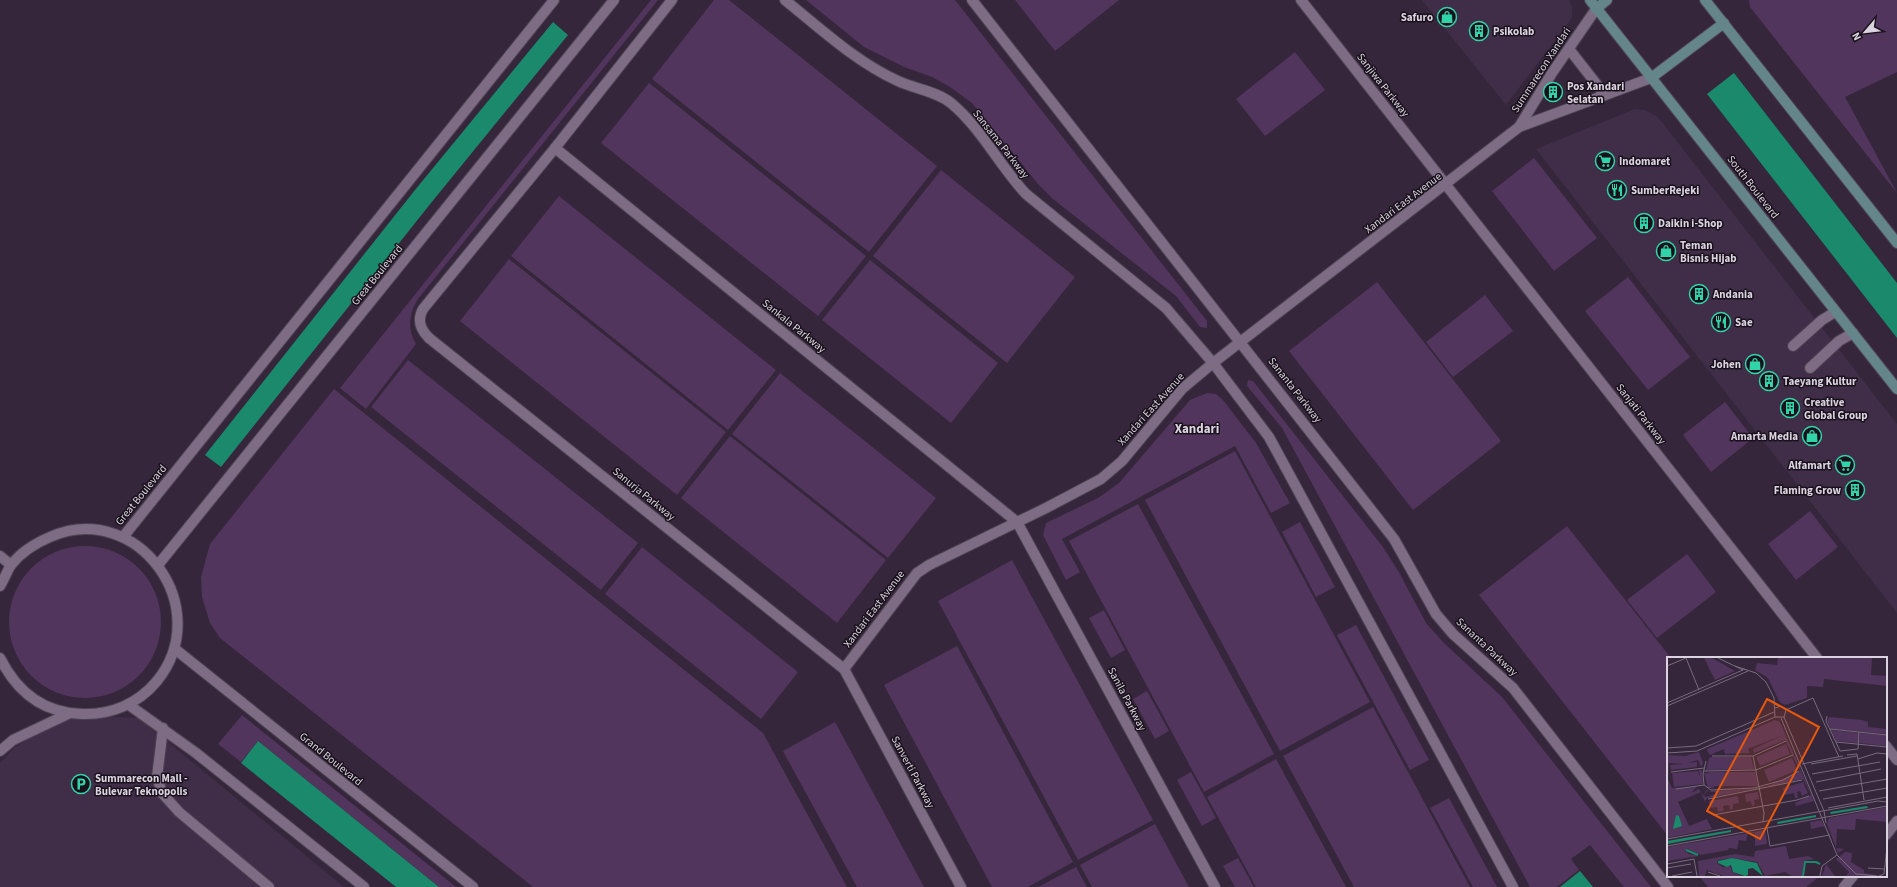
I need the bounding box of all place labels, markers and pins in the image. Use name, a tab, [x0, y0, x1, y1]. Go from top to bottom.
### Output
shop icon: Safuro	[1436, 6, 1458, 28]
place label: Safuro	[1401, 10, 1433, 25]
building icon: Psikolab	[1468, 20, 1490, 42]
place label: Psikolab	[1493, 24, 1534, 39]
place label: Pos Xandari Selatan	[1567, 79, 1624, 107]
building icon: Pos Xandari Selatan	[1542, 81, 1564, 103]
supermarket icon: Indomaret	[1594, 150, 1616, 172]
place label: Indomaret	[1619, 154, 1671, 169]
restaurant icon: SumberRejeki	[1606, 179, 1628, 201]
place label: SumberRejeki	[1631, 183, 1699, 198]
building icon: Daikin i-Shop	[1633, 212, 1655, 234]
place label: Daikin i-Shop	[1658, 216, 1723, 231]
place label: Teman Bisnis Hijab	[1680, 238, 1737, 266]
shop icon: Teman Bisnis Hijab	[1655, 240, 1677, 262]
building icon: Andania	[1688, 283, 1710, 305]
place label: Andania	[1712, 287, 1753, 302]
restaurant icon: Sae	[1710, 311, 1732, 333]
place label: Sae	[1735, 315, 1753, 330]
shop icon: Johen	[1744, 353, 1766, 375]
place label: Johen	[1711, 357, 1741, 372]
building icon: Taeyang Kultur	[1758, 370, 1780, 392]
place label: Taeyang Kultur	[1783, 374, 1857, 389]
place label: Creative Global Group	[1804, 395, 1868, 423]
building icon: Creative Global Group	[1779, 397, 1801, 419]
shop icon: Amarta Media	[1801, 425, 1823, 447]
place label: Amarta Media	[1730, 429, 1798, 444]
supermarket icon: Alfamart	[1834, 454, 1856, 476]
place label: Alfamart	[1787, 458, 1832, 473]
building icon: Flaming Grow	[1844, 479, 1866, 501]
place label: Flaming Grow	[1774, 483, 1841, 498]
place label: Summarecon Mall - Bulevar Teknopolis	[95, 771, 188, 799]
parking icon: Summarecon Mall - Bulevar Teknopolis	[70, 773, 92, 795]

